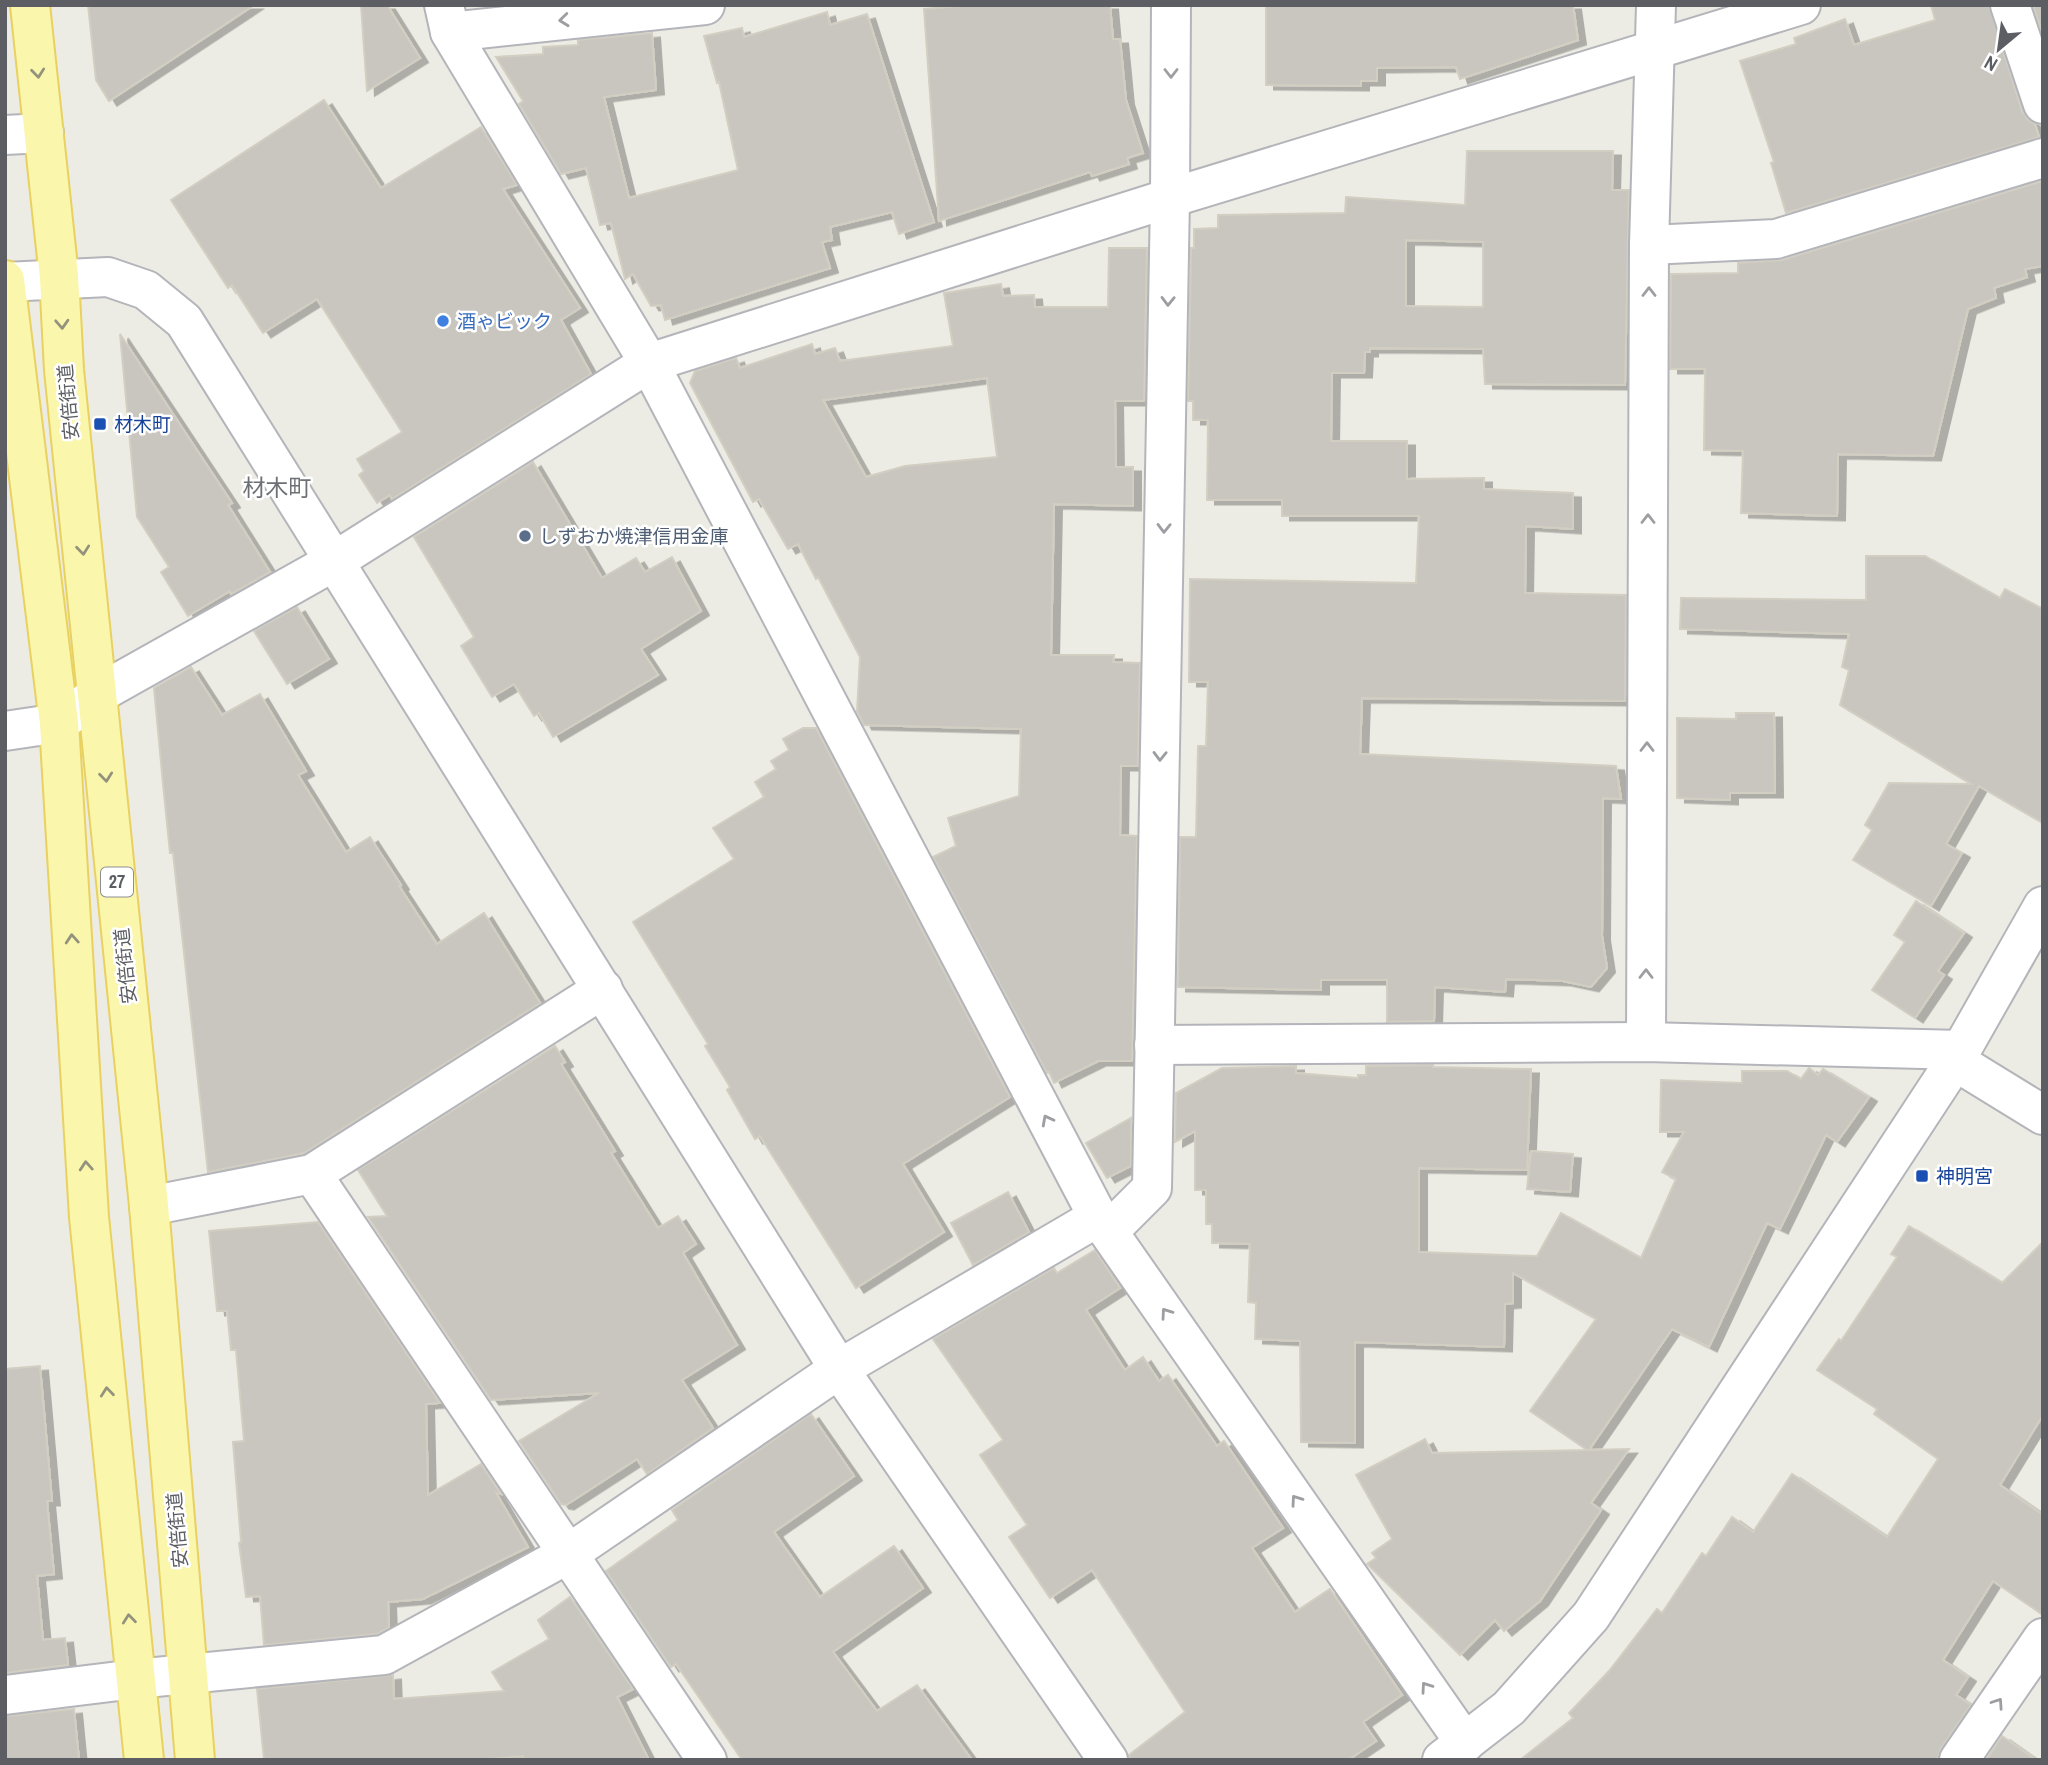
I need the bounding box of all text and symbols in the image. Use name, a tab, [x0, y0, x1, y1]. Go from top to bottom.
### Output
one-way arrow	[558, 12, 569, 27]
north arrow	[1964, 14, 2034, 84]
text: N	[1980, 50, 2002, 78]
one-way arrow	[30, 67, 45, 79]
one-way arrow	[1163, 69, 1179, 79]
one-way arrow	[1641, 286, 1657, 296]
one-way arrow	[1161, 296, 1176, 307]
place label: 酒ゃビック	[457, 308, 552, 334]
marker: 酒ゃビック	[435, 313, 451, 329]
one-way arrow	[54, 319, 69, 330]
street label: 安倍街道	[52, 363, 84, 441]
place label: 材木町	[114, 411, 171, 437]
marker: 材木町	[92, 416, 108, 432]
district label: 材木町	[243, 472, 312, 503]
one-way arrow	[1640, 513, 1656, 524]
place label: しずおか焼津信用金庫	[539, 523, 729, 549]
one-way arrow	[1156, 524, 1172, 534]
marker: しずおか焼津信用金庫	[517, 528, 533, 544]
one-way arrow	[75, 545, 90, 556]
one-way arrow	[1639, 741, 1655, 751]
one-way arrow	[1152, 751, 1167, 762]
one-way arrow	[98, 771, 113, 782]
road number: 27	[101, 868, 133, 897]
street label: 安倍街道	[108, 927, 142, 1005]
one-way arrow	[65, 933, 80, 944]
one-way arrow	[1638, 968, 1654, 979]
one-way arrow	[1042, 1115, 1055, 1127]
one-way arrow	[79, 1160, 94, 1171]
place label: 神明宮	[1936, 1163, 1993, 1189]
marker: 神明宮	[1914, 1168, 1930, 1184]
one-way arrow	[1162, 1308, 1174, 1321]
one-way arrow	[100, 1387, 115, 1398]
street label: 安倍街道	[161, 1491, 193, 1569]
one-way arrow	[1292, 1495, 1304, 1508]
one-way arrow	[122, 1613, 137, 1625]
one-way arrow	[1422, 1682, 1434, 1695]
one-way arrow	[1990, 1698, 2003, 1711]

